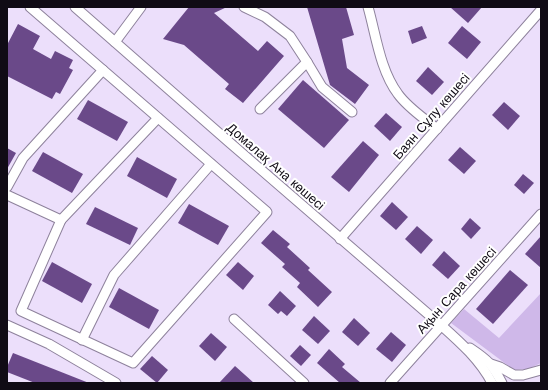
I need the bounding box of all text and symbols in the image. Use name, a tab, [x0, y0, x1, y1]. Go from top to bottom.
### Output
street label: Баян Сұлу көшесі	[390, 70, 473, 162]
street label: Домалақ Ана көшесі	[224, 120, 328, 213]
street label: Ақын Сара көшесі	[414, 244, 499, 337]

